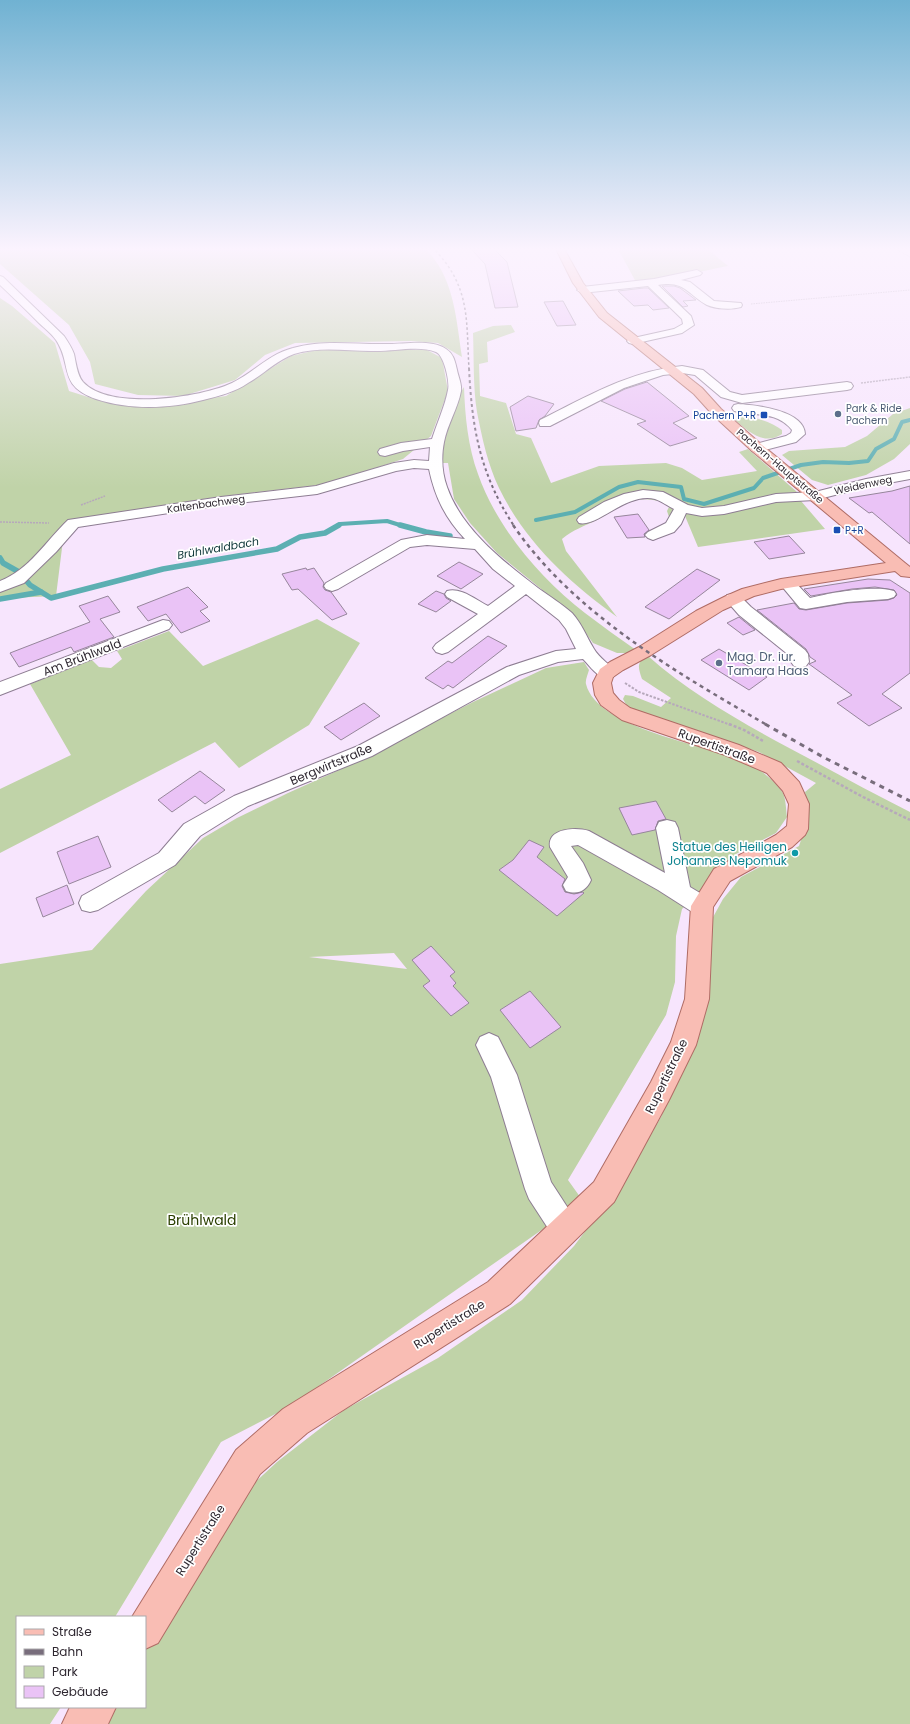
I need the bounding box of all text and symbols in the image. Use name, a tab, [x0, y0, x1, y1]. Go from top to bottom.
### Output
place label: Park & Ride Pachern	[846, 401, 902, 428]
place label: Pachern P+R	[693, 408, 756, 423]
marker: Park & Ride Pachern	[833, 409, 843, 419]
marker: Pachern P+R	[759, 410, 769, 420]
street label: Pachern-Hauptstraße	[733, 425, 827, 507]
street label: Weidenweg	[833, 472, 893, 498]
street label: Kaltenbachweg	[166, 491, 246, 517]
place label: P+R	[845, 523, 864, 538]
marker: P+R	[832, 525, 842, 535]
water label: Brühlwaldbach	[176, 533, 260, 563]
street label: Am Brühlwald	[40, 634, 124, 680]
place label: Mag. Dr. iur. Tamara Haas	[727, 648, 809, 679]
marker: Mag. Dr. iur. Tamara Haas	[714, 658, 724, 668]
street label: Rupertistraße	[676, 724, 758, 768]
street label: Bergwirtstraße	[287, 739, 375, 789]
place label: Statue des Heiligen Johannes Nepomuk	[667, 838, 788, 869]
marker: Statue des Heiligen Johannes Nepomuk	[790, 848, 800, 858]
street label: Rupertistraße	[641, 1036, 691, 1116]
park label: Brühlwald	[167, 1210, 237, 1230]
street label: Rupertistraße	[410, 1295, 488, 1353]
street label: Rupertistraße	[171, 1501, 229, 1579]
legend	[16, 1616, 146, 1708]
text: Straße	[52, 1623, 92, 1640]
text: Bahn	[52, 1643, 83, 1660]
text: Park	[52, 1663, 79, 1680]
text: Gebäude	[52, 1683, 108, 1700]

